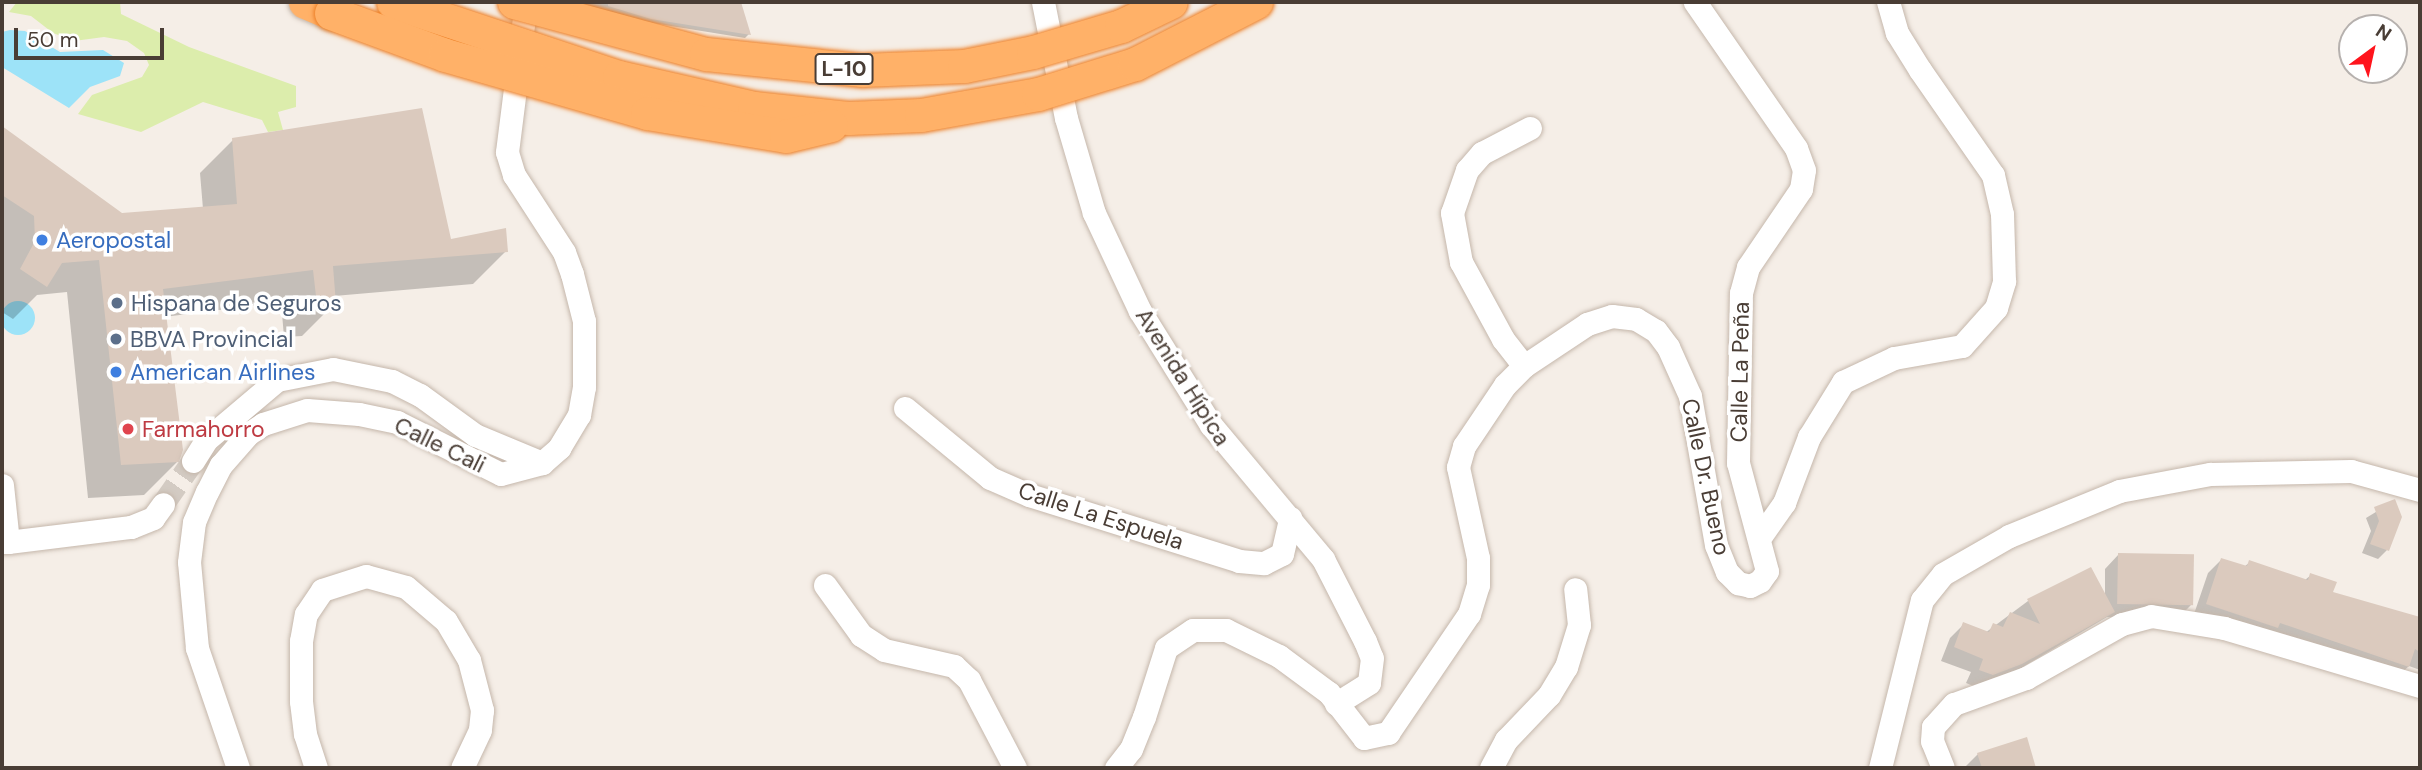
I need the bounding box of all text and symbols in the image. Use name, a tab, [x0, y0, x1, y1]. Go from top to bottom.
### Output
scale bar	[18, 14, 168, 58]
north arrow	[2338, 14, 2408, 84]
text: N	[2371, 18, 2396, 47]
text: 50 m	[27, 26, 78, 54]
road number: L-10	[814, 52, 874, 86]
place label: Aeropostal	[56, 226, 171, 254]
marker: Aeropostal	[34, 232, 50, 248]
place label: Hispana de Seguros	[131, 289, 342, 317]
marker: Hispana de Seguros	[109, 295, 125, 311]
street label: Calle La Peña	[1725, 301, 1755, 443]
street label: Avenida Hípica	[1130, 303, 1236, 451]
place label: BBVA Provincial	[130, 325, 293, 353]
marker: BBVA Provincial	[108, 331, 124, 347]
place label: American Airlines	[130, 358, 316, 386]
marker: American Airlines	[108, 364, 124, 380]
street label: Calle Dr. Bueno	[1676, 396, 1736, 558]
street label: Calle Cali	[390, 411, 490, 479]
place label: Farmahorro	[142, 415, 265, 443]
marker: Farmahorro	[120, 421, 136, 437]
street label: Calle La Espuela	[1015, 476, 1187, 556]

